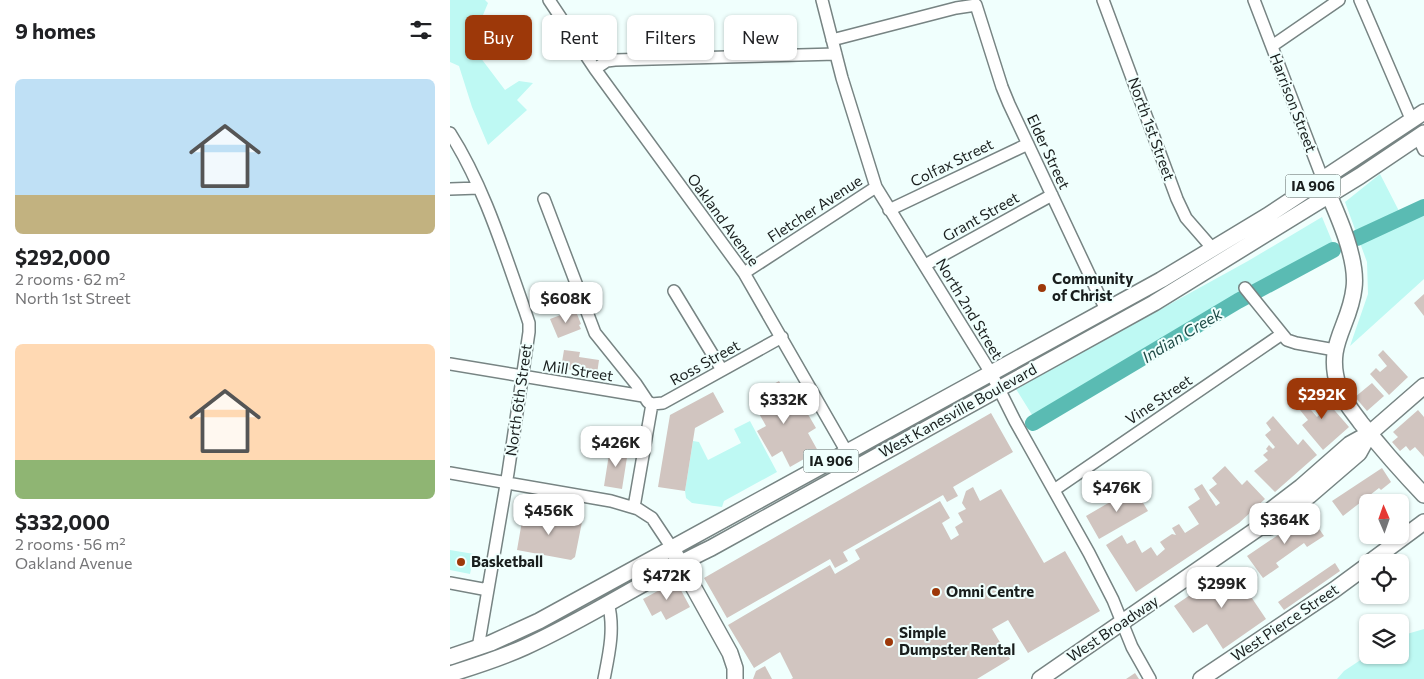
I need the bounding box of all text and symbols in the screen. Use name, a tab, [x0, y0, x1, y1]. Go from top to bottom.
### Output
chip: Buy	[465, 15, 532, 60]
chip: Rent	[542, 15, 617, 60]
chip: Filters	[627, 15, 714, 60]
chip: New	[724, 15, 797, 60]
icon: filters	[407, 16, 435, 44]
text: 9 homes	[15, 18, 96, 43]
street label: Harrison Street	[1267, 51, 1321, 155]
street label: North 1st Street	[1125, 75, 1179, 183]
icon: home	[180, 111, 270, 201]
street label: Elder Street	[1024, 111, 1074, 192]
street label: Colfax Street	[907, 134, 996, 190]
street label: Oakland Avenue	[684, 170, 763, 269]
street label: Fletcher Avenue	[764, 171, 865, 245]
road number: IA 906	[1286, 175, 1340, 198]
street label: Grant Street	[939, 188, 1022, 245]
text: $292,000	[15, 244, 110, 269]
street label: North 2nd Street	[933, 255, 1007, 362]
text: 2 rooms · 62 m²	[15, 269, 125, 288]
place label: Community of Christ	[1052, 269, 1134, 304]
pin: $608K	[531, 282, 601, 324]
marker: Community of Christ	[1036, 282, 1048, 294]
text: North 1st Street	[15, 288, 131, 307]
text: $608K	[541, 288, 591, 307]
water label: Indian Creek	[1138, 303, 1226, 366]
street label: Ross Street	[666, 336, 743, 389]
street label: North 6th Street	[501, 343, 535, 457]
street label: Mill Street	[542, 356, 615, 384]
street label: West Kanesville Boulevard	[876, 359, 1039, 461]
street label: Vine Street	[1122, 370, 1195, 428]
icon: home	[180, 376, 270, 466]
pin: $292K	[1287, 378, 1357, 420]
pin: $332K	[749, 382, 819, 425]
text: $292K	[1298, 384, 1346, 403]
text: $332K	[760, 389, 808, 408]
pin: $426K	[581, 426, 651, 468]
text: $426K	[592, 432, 640, 451]
road number: IA 906	[804, 450, 858, 472]
pin: $476K	[1082, 470, 1152, 513]
text: $476K	[1093, 477, 1141, 496]
pin: $456K	[514, 494, 584, 536]
north arrow	[1359, 494, 1409, 544]
map controls	[1359, 494, 1409, 664]
text: $456K	[524, 500, 574, 519]
pin: $364K	[1250, 502, 1320, 545]
text: $332,000	[15, 509, 110, 534]
text: $364K	[1260, 509, 1310, 528]
text: 2 rooms · 56 m²	[15, 534, 126, 553]
place label: Basketball	[471, 552, 543, 570]
text: Oakland Avenue	[15, 553, 132, 572]
button: locate	[1359, 554, 1409, 604]
marker: Basketball	[455, 556, 467, 568]
pin: $472K	[632, 558, 702, 601]
text: $472K	[643, 565, 691, 584]
pin: $299K	[1187, 566, 1257, 609]
text: $299K	[1197, 573, 1247, 592]
street label: West Pierce Street	[1227, 580, 1341, 665]
place label: Omni Centre	[946, 582, 1034, 600]
marker: Omni Centre	[930, 586, 942, 598]
street label: West Broadway	[1063, 591, 1162, 665]
button: layers	[1359, 614, 1409, 664]
place label: Simple Dumpster Rental	[899, 623, 1015, 658]
marker: Simple Dumpster Rental	[883, 636, 895, 648]

